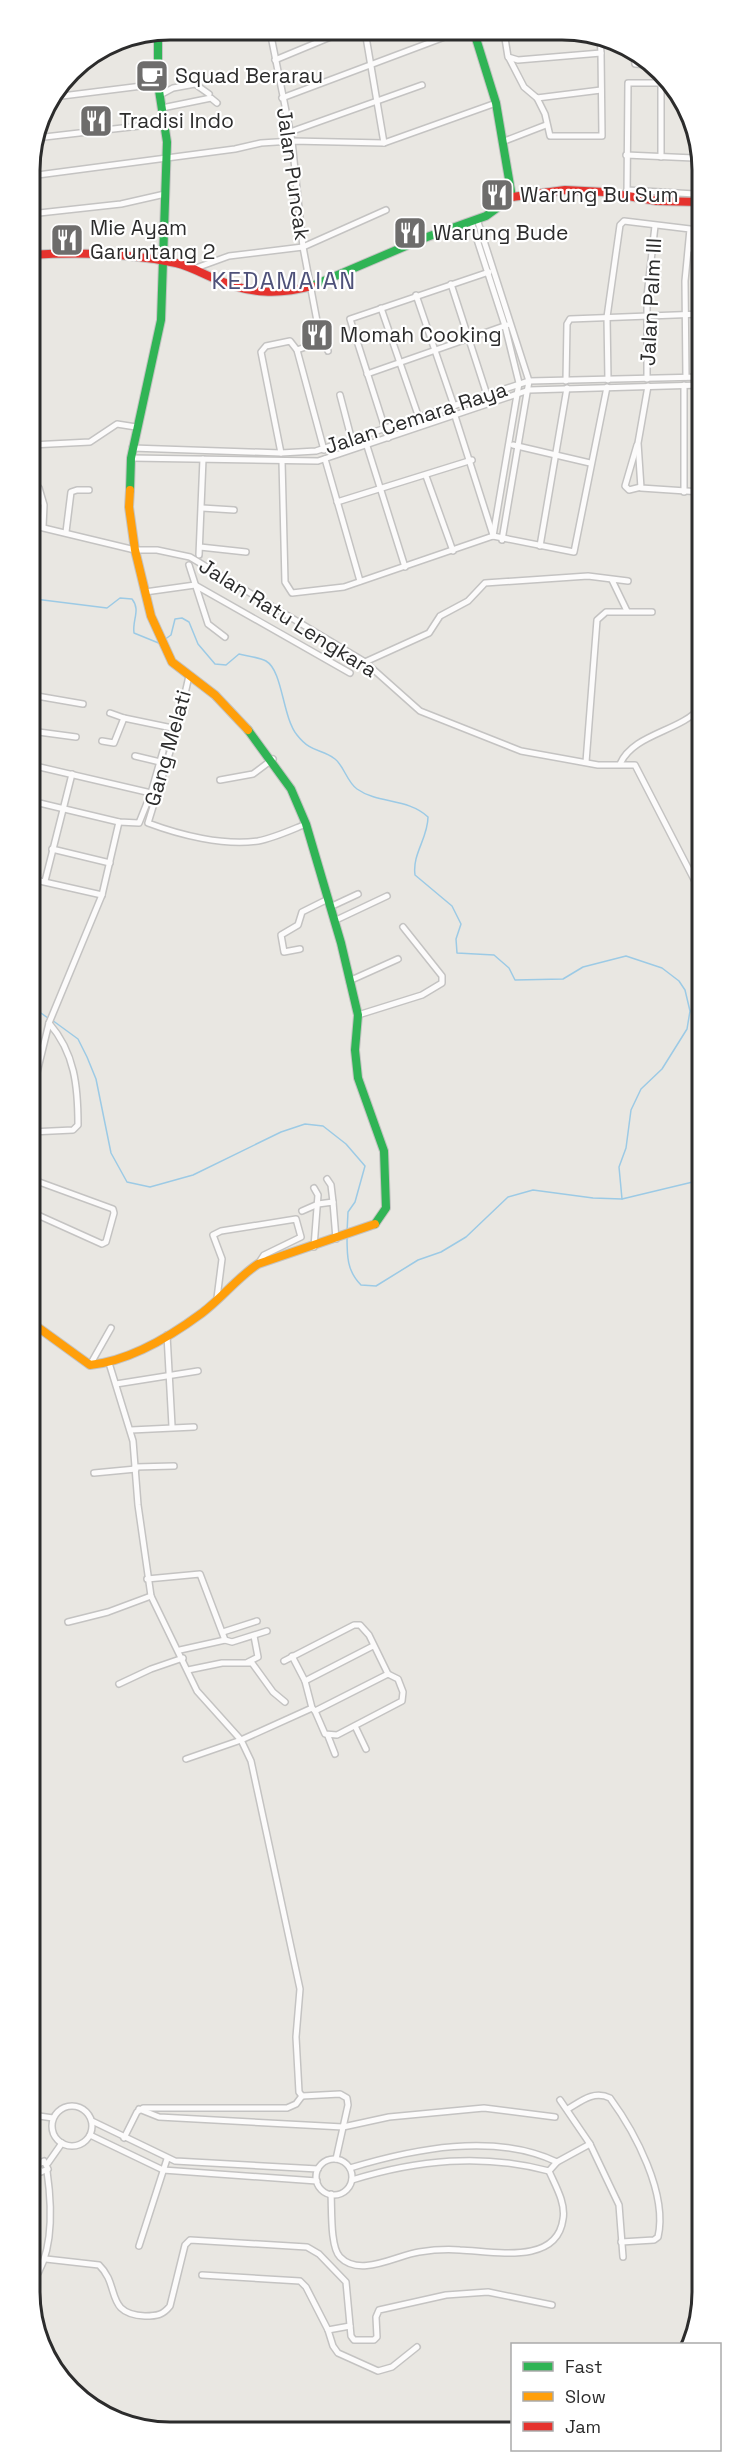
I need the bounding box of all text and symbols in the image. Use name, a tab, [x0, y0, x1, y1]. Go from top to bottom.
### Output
cafe icon: Squad Berarau	[134, 58, 170, 94]
place label: Squad Berarau	[175, 62, 323, 89]
restaurant icon: Tradisi Indo	[78, 103, 114, 139]
street label: Jalan Puncak	[271, 106, 316, 242]
place label: Tradisi Indo	[119, 107, 234, 134]
restaurant icon: Warung Bu Sum	[479, 177, 515, 213]
place label: Warung Bu Sum	[520, 181, 679, 208]
place label: Mie Ayam Garuntang 2	[90, 214, 215, 265]
restaurant icon: Warung Bude	[392, 215, 428, 251]
place label: Warung Bude	[433, 219, 568, 246]
restaurant icon: Mie Ayam Garuntang 2	[49, 222, 85, 258]
street label: Jalan Palm III	[634, 237, 667, 367]
district label: KEDAMAIAN	[211, 265, 357, 296]
restaurant icon: Momah Cooking	[299, 317, 335, 353]
place label: Momah Cooking	[340, 321, 502, 348]
street label: Jalan Cemara Raya	[321, 375, 511, 460]
street label: Jalan Ratu Lengkara	[194, 552, 382, 683]
street label: Gang Melati	[138, 687, 197, 809]
legend	[511, 2343, 721, 2451]
text: Fast	[565, 2355, 602, 2378]
text: Slow	[565, 2385, 606, 2408]
text: Jam	[565, 2415, 601, 2438]

